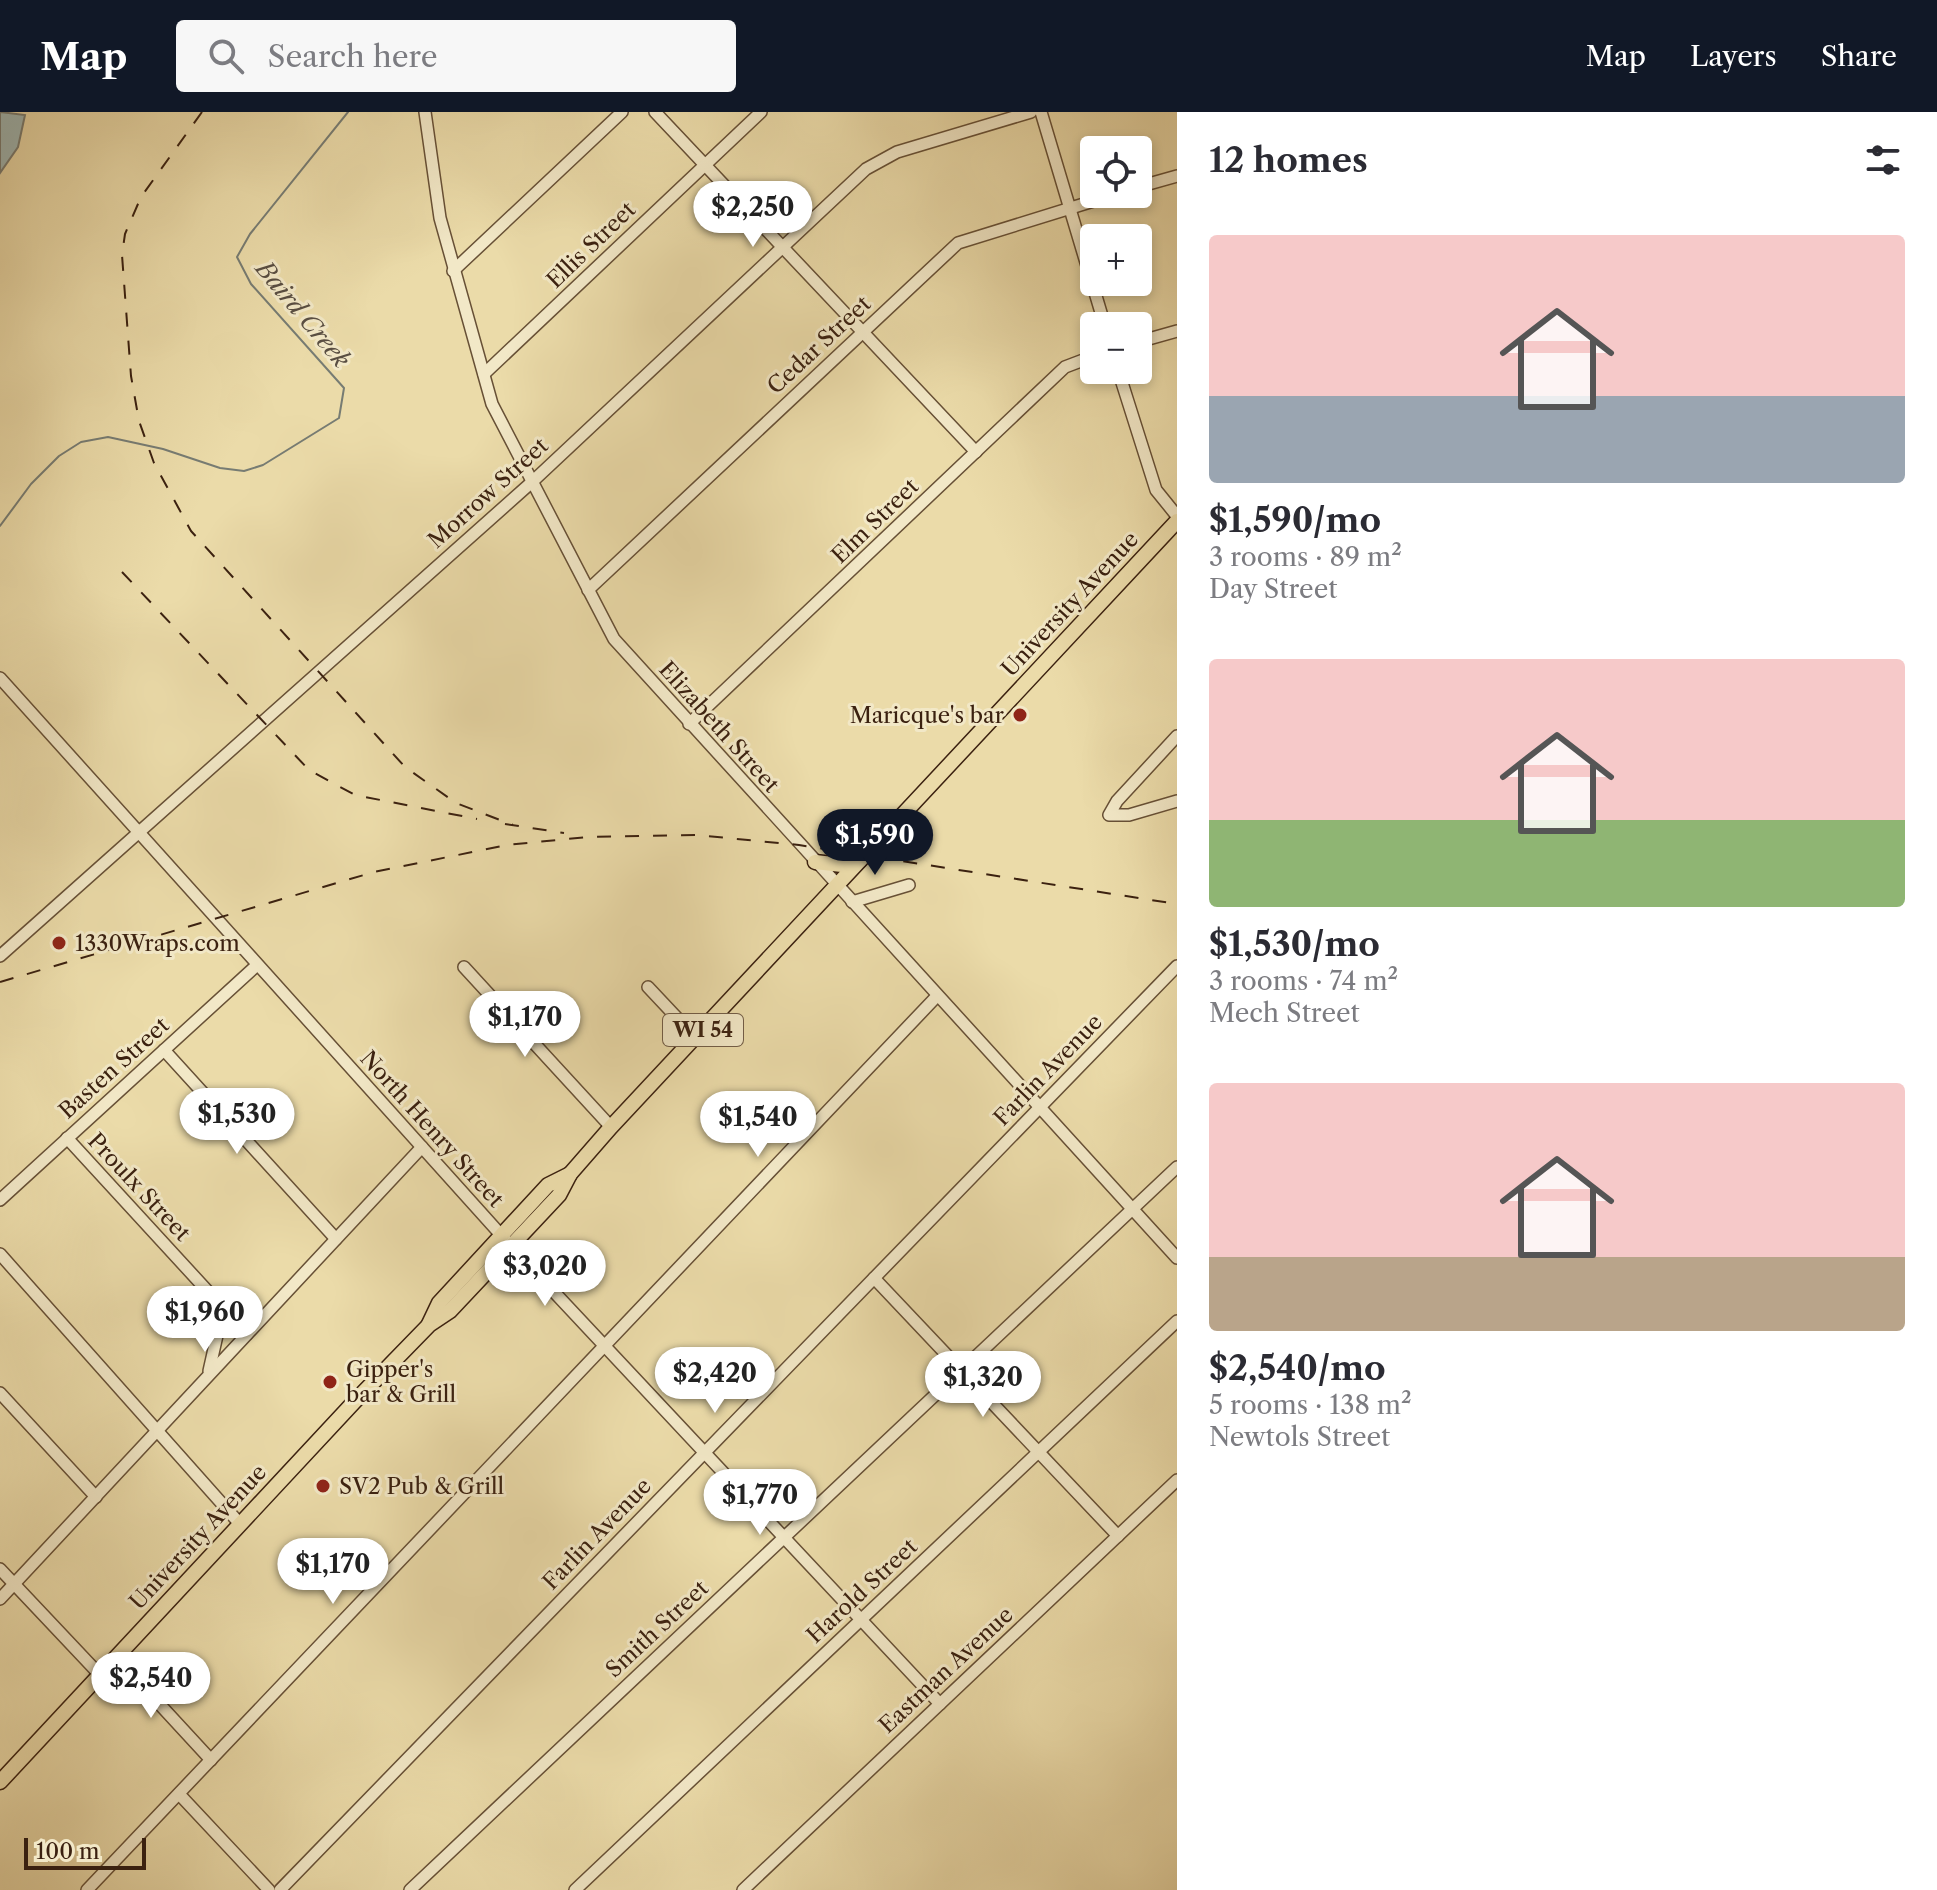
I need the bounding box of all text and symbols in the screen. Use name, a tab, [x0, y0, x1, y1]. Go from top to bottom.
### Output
search box	[176, 20, 736, 92]
text: Map	[40, 33, 128, 80]
icon: search	[204, 34, 248, 78]
text: Search here	[268, 38, 438, 75]
text: Map	[1586, 39, 1646, 73]
text: Layers	[1690, 39, 1777, 73]
text: Share	[1821, 39, 1897, 73]
map controls	[1080, 136, 1152, 384]
button: locate	[1080, 136, 1152, 208]
icon: filters	[1861, 138, 1905, 182]
text: 12 homes	[1209, 139, 1368, 181]
pin: $2,250	[688, 181, 818, 249]
text: $2,250	[711, 191, 795, 223]
street label: Ellis Street	[541, 196, 641, 294]
button: +	[1080, 224, 1152, 296]
water label: Baird Creek	[249, 253, 356, 374]
icon: home	[1485, 287, 1629, 431]
street label: Cedar Street	[762, 290, 876, 400]
button: −	[1080, 312, 1152, 384]
street label: Morrow Street	[422, 432, 554, 554]
street label: Elm Street	[826, 473, 924, 569]
text: $1,590/mo	[1209, 499, 1381, 541]
street label: University Avenue	[996, 526, 1144, 682]
text: 3 rooms · 89 m²	[1209, 541, 1402, 573]
text: Day Street	[1209, 573, 1337, 605]
street label: Elizabeth Street	[653, 656, 785, 798]
place label: Maricque's bar	[850, 702, 1004, 729]
marker: Maricque's bar	[1011, 706, 1029, 724]
icon: home	[1485, 711, 1629, 855]
pin: $1,590	[810, 809, 940, 877]
text: $1,590	[835, 819, 915, 851]
text: $1,530/mo	[1209, 923, 1380, 965]
place label: 1330Wraps.com	[75, 930, 240, 957]
marker: 1330Wraps.com	[50, 934, 68, 952]
text: 3 rooms · 74 m²	[1209, 965, 1398, 997]
pin: $1,170	[460, 991, 590, 1059]
text: Mech Street	[1209, 997, 1360, 1029]
text: $1,170	[487, 1001, 563, 1033]
street label: Farlin Avenue	[988, 1009, 1108, 1131]
street label: Basten Street	[53, 1011, 175, 1124]
road number: WI 54	[663, 1014, 743, 1046]
street label: North Henry Street	[355, 1045, 510, 1213]
pin: $1,530	[172, 1088, 302, 1156]
pin: $1,540	[693, 1091, 823, 1159]
text: $1,530	[198, 1098, 276, 1130]
text: $1,540	[718, 1101, 798, 1133]
street label: Proulx Street	[82, 1127, 196, 1247]
icon: home	[1485, 1135, 1629, 1279]
pin: $3,020	[480, 1240, 610, 1308]
text: $3,020	[503, 1250, 587, 1282]
pin: $1,960	[140, 1286, 270, 1354]
text: $1,960	[165, 1296, 245, 1328]
pin: $2,420	[650, 1347, 780, 1415]
text: $2,540/mo	[1209, 1347, 1386, 1389]
pin: $1,320	[918, 1351, 1048, 1419]
place label: Gipper's bar & Grill	[346, 1356, 456, 1408]
text: $2,420	[673, 1357, 757, 1389]
text: $1,320	[943, 1361, 1023, 1393]
marker: Gipper's bar & Grill	[321, 1373, 339, 1391]
text: 5 rooms · 138 m²	[1209, 1389, 1412, 1421]
text: Newtols Street	[1209, 1421, 1390, 1453]
street label: University Avenue	[124, 1459, 272, 1615]
pin: $1,770	[695, 1469, 825, 1537]
place label: SV2 Pub & Grill	[339, 1473, 505, 1500]
street label: Farlin Avenue	[537, 1473, 657, 1595]
marker: SV2 Pub & Grill	[314, 1477, 332, 1495]
text: $1,770	[722, 1479, 798, 1511]
street label: Harold Street	[801, 1533, 923, 1649]
pin: $1,170	[268, 1538, 398, 1606]
text: $1,170	[295, 1548, 371, 1580]
street label: Smith Street	[600, 1575, 714, 1683]
street label: Eastman Avenue	[874, 1601, 1018, 1739]
pin: $2,540	[86, 1652, 216, 1720]
text: $2,540	[109, 1662, 193, 1694]
scale bar	[24, 1834, 146, 1870]
text: 100 m	[36, 1838, 99, 1865]

